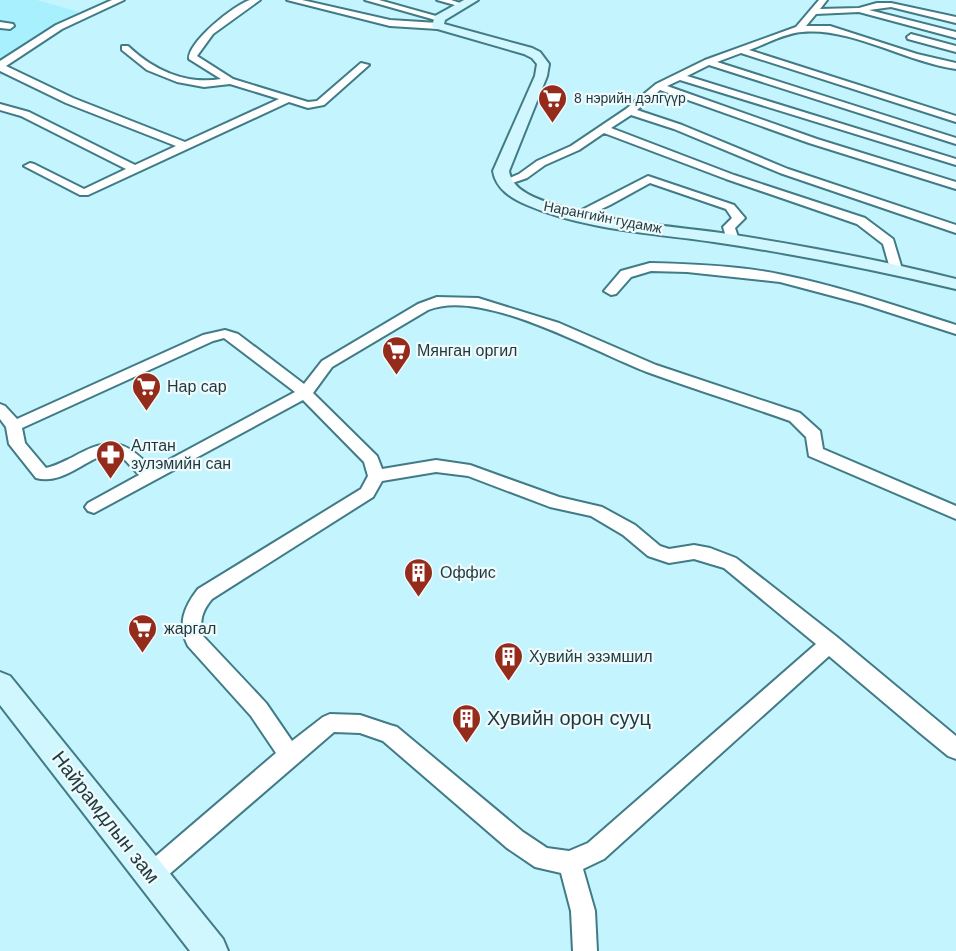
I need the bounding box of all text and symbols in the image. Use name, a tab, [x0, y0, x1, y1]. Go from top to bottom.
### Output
supermarket icon: 8 нэрийн дэлгүүр	[537, 82, 569, 124]
place label: 8 нэрийн дэлгүүр	[574, 90, 686, 106]
street label: Нарангийн гудамж	[542, 198, 664, 236]
supermarket icon: Мянган оргил	[380, 334, 412, 376]
place label: Мянган оргил	[417, 342, 517, 359]
supermarket icon: Нар сар	[130, 370, 162, 412]
place label: Нар сар	[167, 378, 227, 395]
place label: Алтан зулэмийн сан	[131, 437, 231, 472]
pharmacy icon: Алтан зулэмийн сан	[94, 438, 126, 480]
building icon: Оффис	[403, 556, 435, 598]
place label: Оффис	[440, 564, 496, 581]
supermarket icon: жаргал	[127, 612, 159, 654]
place label: жаргал	[164, 620, 216, 637]
building icon: Хувийн эзэмшил	[492, 640, 524, 682]
place label: Хувийн эзэмшил	[529, 648, 653, 665]
building icon: Хувийн орон сууц	[450, 702, 482, 744]
place label: Хувийн орон сууц	[487, 707, 651, 729]
street label: Найрамдлын зам	[48, 747, 164, 887]

